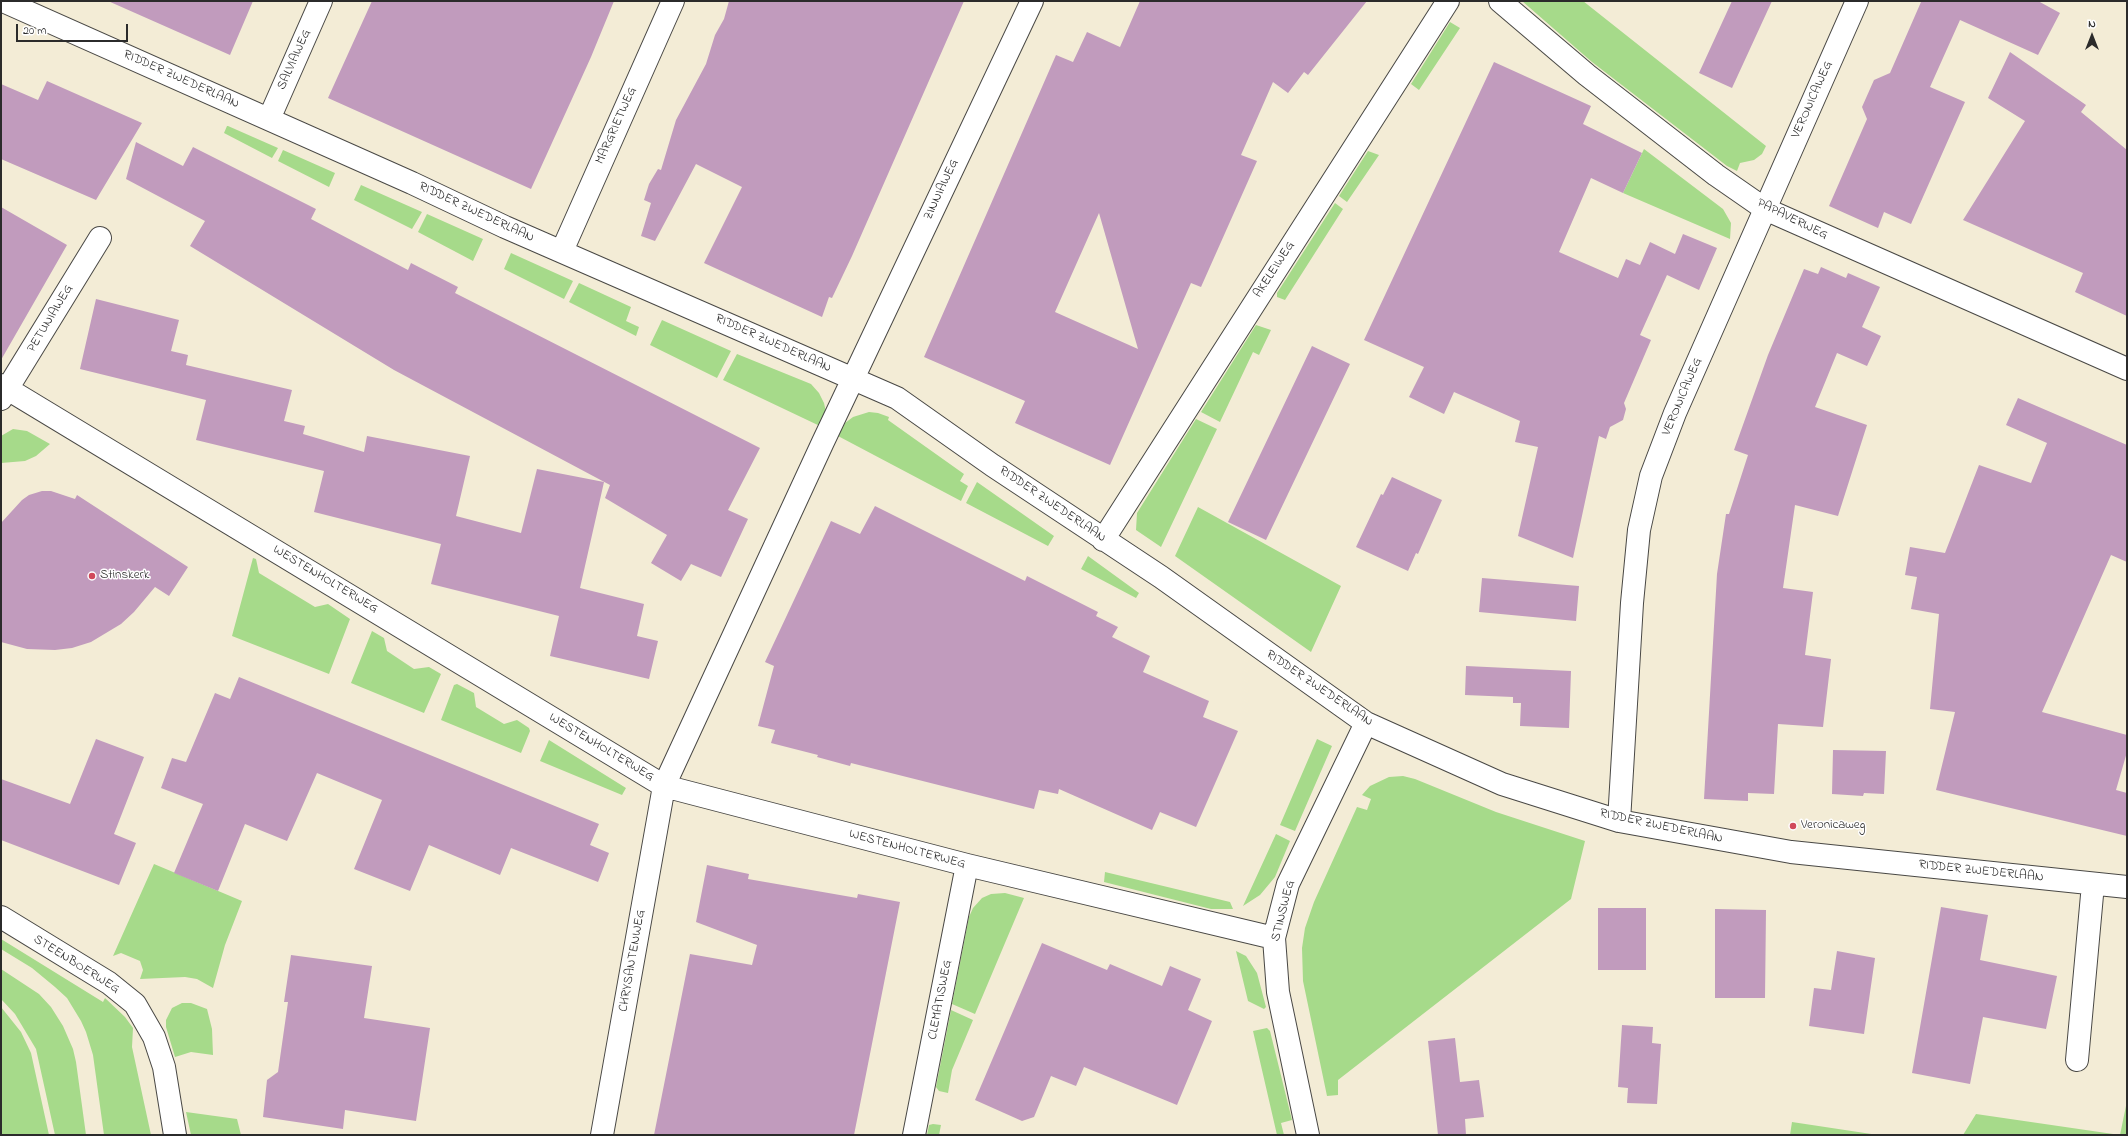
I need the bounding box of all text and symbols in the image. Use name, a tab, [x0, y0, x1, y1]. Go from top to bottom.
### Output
scale bar	[18, 16, 130, 42]
north arrow	[2072, 16, 2112, 56]
text: N	[2088, 16, 2096, 32]
text: 20 m	[23, 22, 46, 40]
street label: SALVIAWEG	[275, 27, 315, 93]
street label: RIDDER ZWEDERLAAN	[121, 47, 241, 113]
street label: VERONICAWEG	[1789, 59, 1837, 141]
street label: MARGRIETWEG	[593, 85, 641, 167]
street label: ZINNIAWEG	[921, 157, 963, 223]
street label: RIDDER ZWEDERLAAN	[416, 179, 536, 247]
street label: PAPAVERWEG	[1754, 196, 1830, 244]
street label: AKELEIWEG	[1251, 239, 1299, 301]
street label: PETUNIAWEG	[25, 282, 77, 356]
street label: RIDDER ZWEDERLAAN	[713, 311, 833, 377]
street label: VERONICAWEG	[1660, 356, 1706, 438]
street label: RIDDER ZWEDERLAAN	[996, 463, 1108, 547]
street label: WESTENHOLTERWEG	[270, 542, 380, 618]
place label: Stinskerk	[100, 568, 149, 584]
marker: Stinskerk	[87, 571, 97, 581]
street label: RIDDER ZWEDERLAAN	[1263, 647, 1375, 731]
street label: WESTENHOLTERWEG	[546, 710, 656, 786]
street label: RIDDER ZWEDERLAAN	[1598, 806, 1724, 848]
place label: Veronicaweg	[1801, 818, 1865, 834]
marker: Veronicaweg	[1788, 821, 1798, 831]
street label: WESTENHOLTERWEG	[847, 827, 967, 873]
street label: RIDDER ZWEDERLAAN	[1918, 858, 2044, 886]
street label: STINSWEG	[1269, 879, 1299, 943]
street label: CHRYSANTENWEG	[616, 909, 650, 1013]
street label: STEENBOERWEG	[30, 932, 122, 998]
street label: CLEMATISWEG	[926, 959, 956, 1041]

